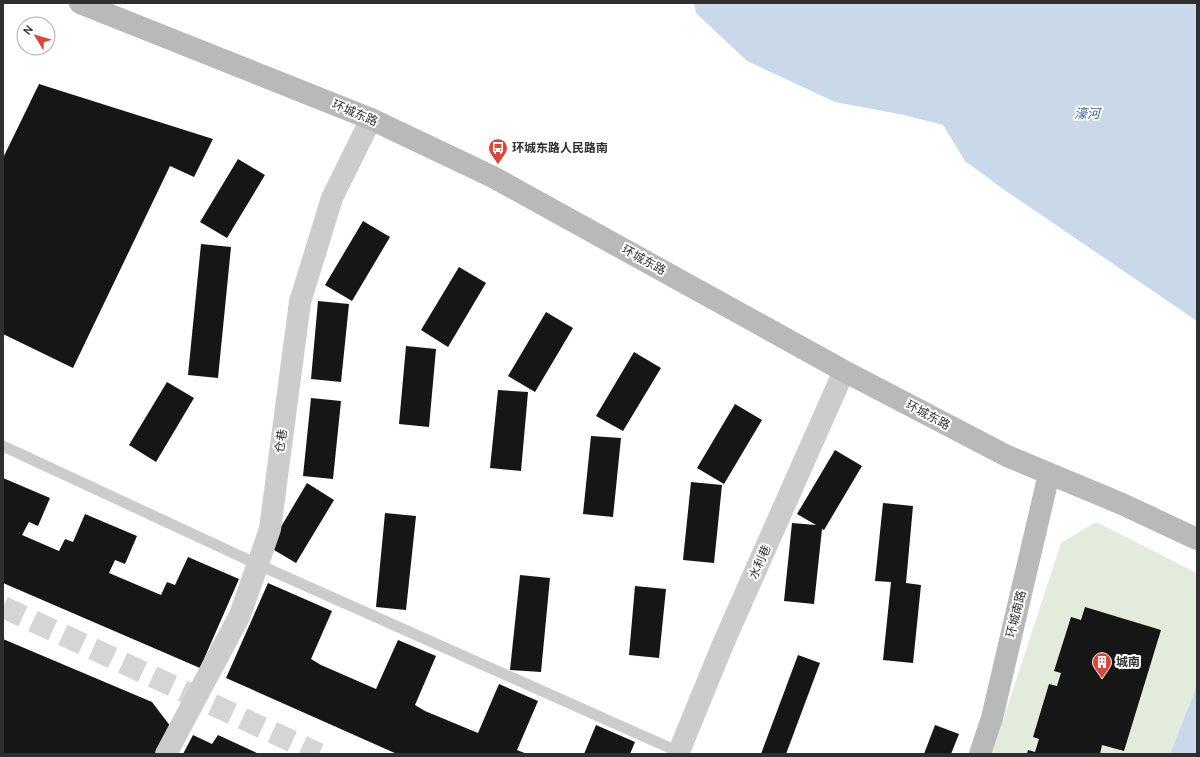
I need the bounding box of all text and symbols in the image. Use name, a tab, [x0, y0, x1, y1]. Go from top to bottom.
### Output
north arrow	[16, 16, 56, 56]
text: N	[19, 22, 36, 37]
street label: 环城东路	[330, 95, 381, 130]
water label: 濠河	[1074, 104, 1103, 122]
bus stop icon: 环城东路人民路南	[487, 137, 509, 165]
place label: 环城东路人民路南	[512, 139, 608, 156]
street label: 环城东路	[619, 240, 669, 279]
street label: 环城东路	[903, 396, 953, 433]
street label: 仓巷	[270, 428, 291, 454]
street label: 水利巷	[744, 542, 775, 582]
street label: 环城南路	[1001, 589, 1030, 639]
building icon: 城南	[1091, 651, 1113, 679]
place label: 城南	[1116, 653, 1140, 670]

